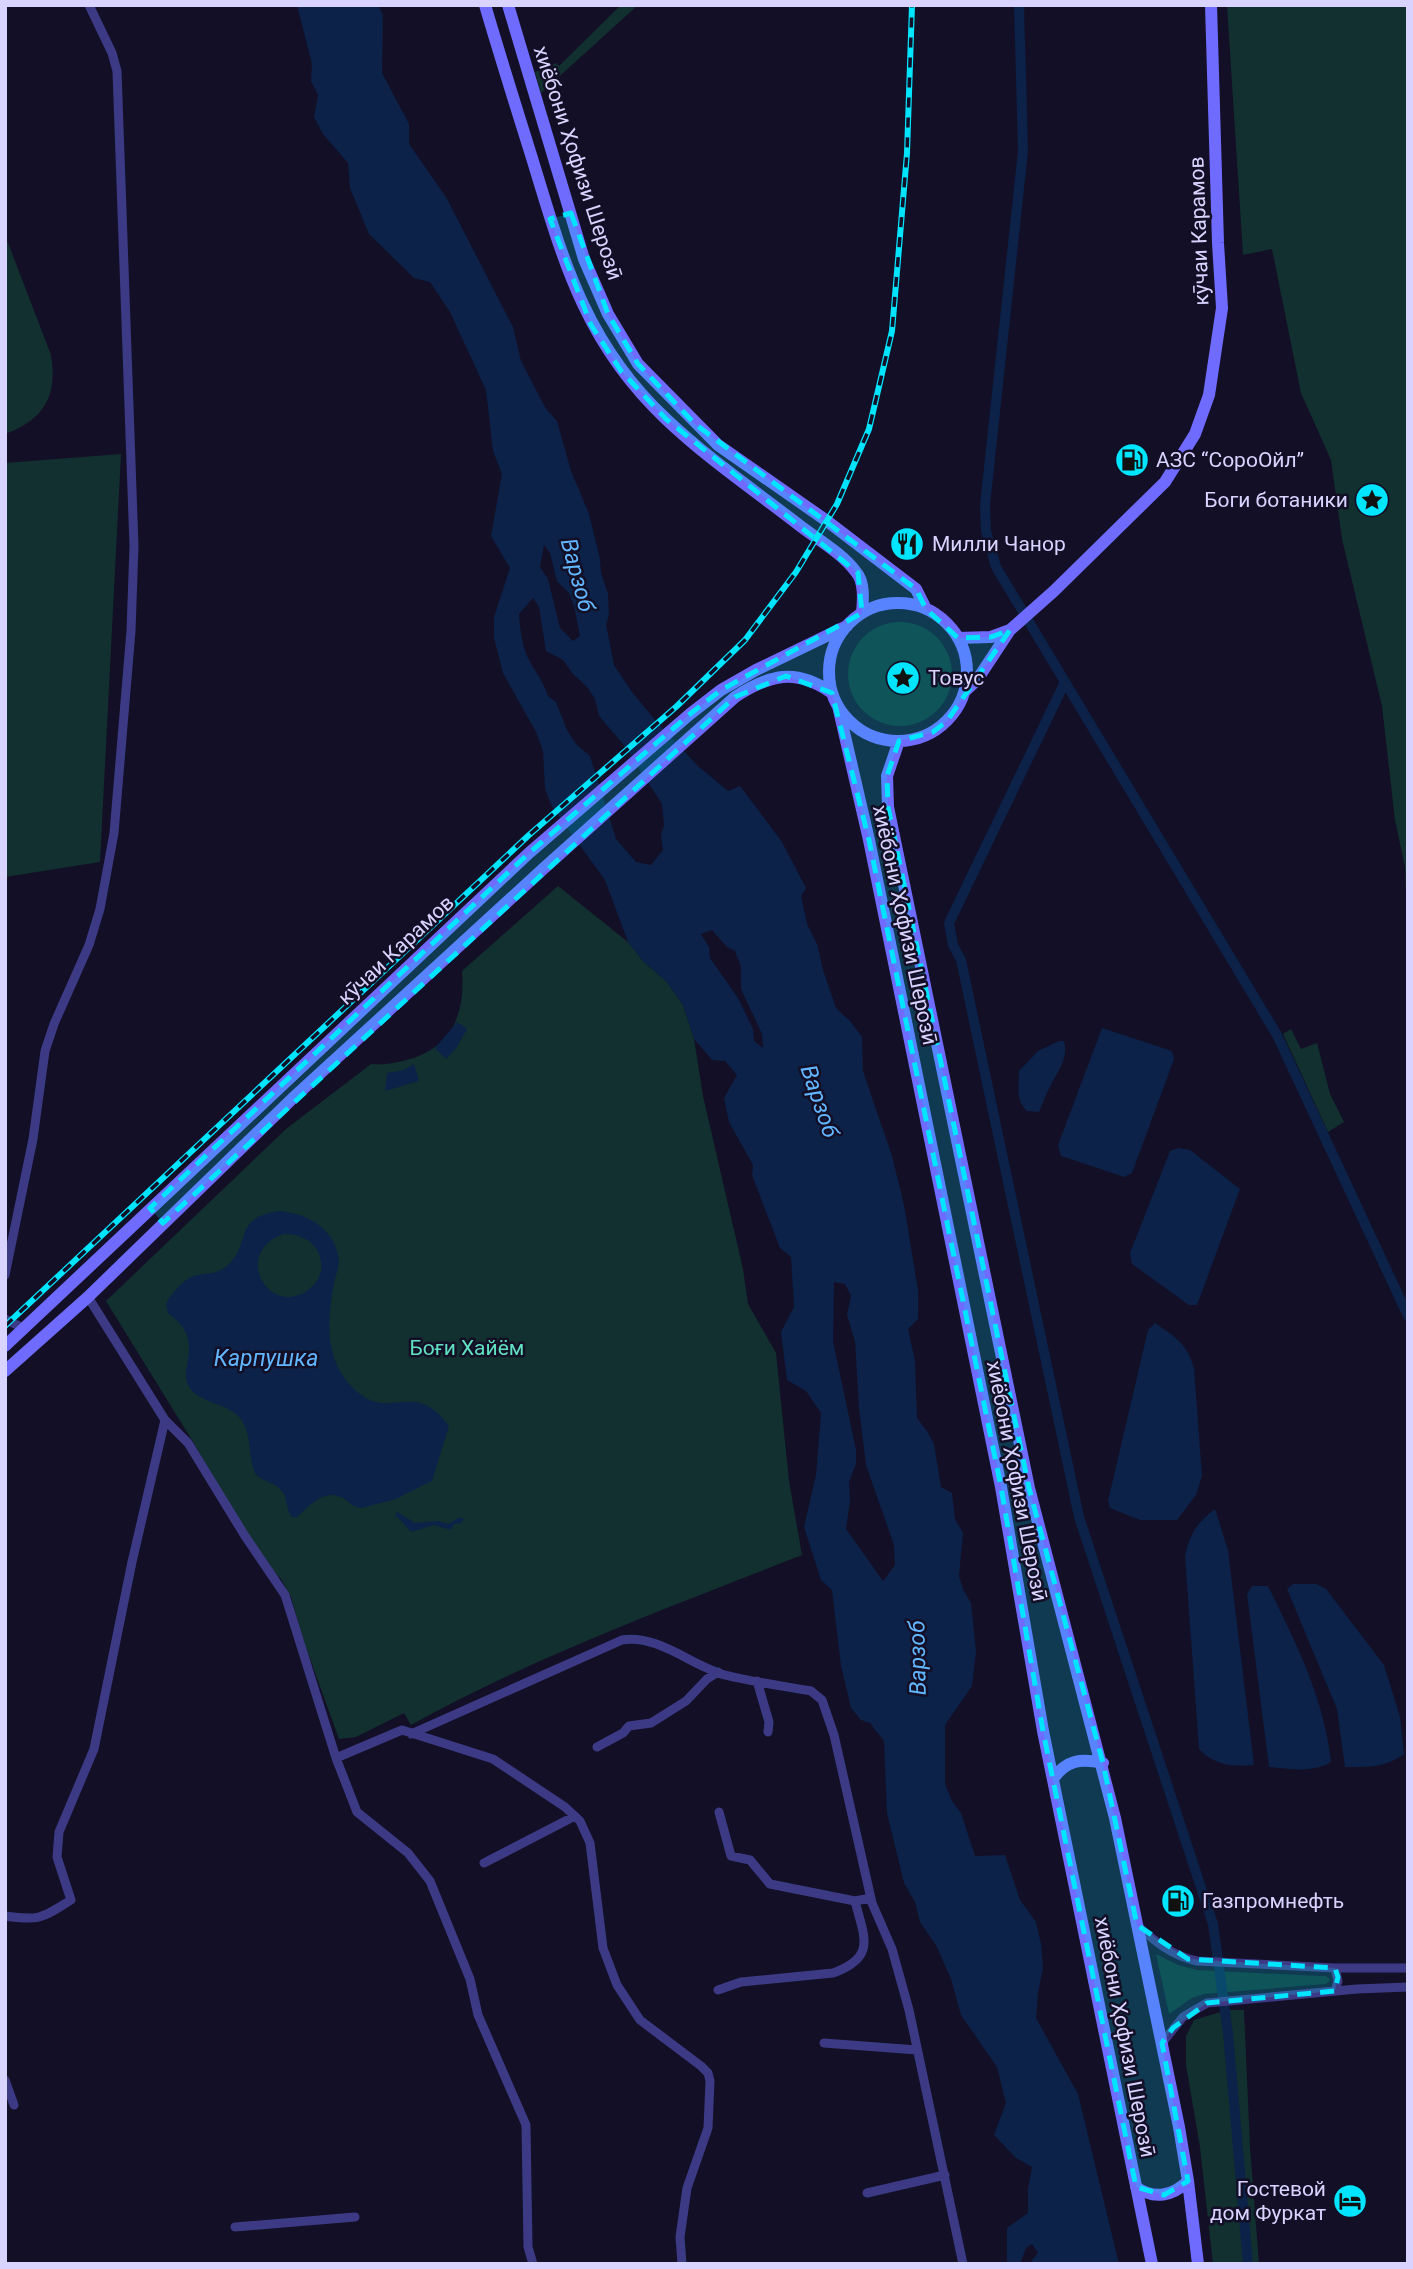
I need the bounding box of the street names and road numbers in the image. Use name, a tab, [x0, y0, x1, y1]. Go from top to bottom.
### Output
street label: хиёбони Ҳофизи Шерозӣ	[529, 43, 627, 283]
street label: кӯчаи Карамов	[1184, 156, 1214, 306]
street label: хиёбони Ҳофизи Шерозӣ	[868, 803, 942, 1047]
street label: кӯчаи Карамов	[333, 890, 459, 1010]
street label: хиёбони Ҳофизи Шерозӣ	[982, 1359, 1052, 1603]
street label: хиёбони Ҳофизи Шерозӣ	[1090, 1915, 1160, 2159]

